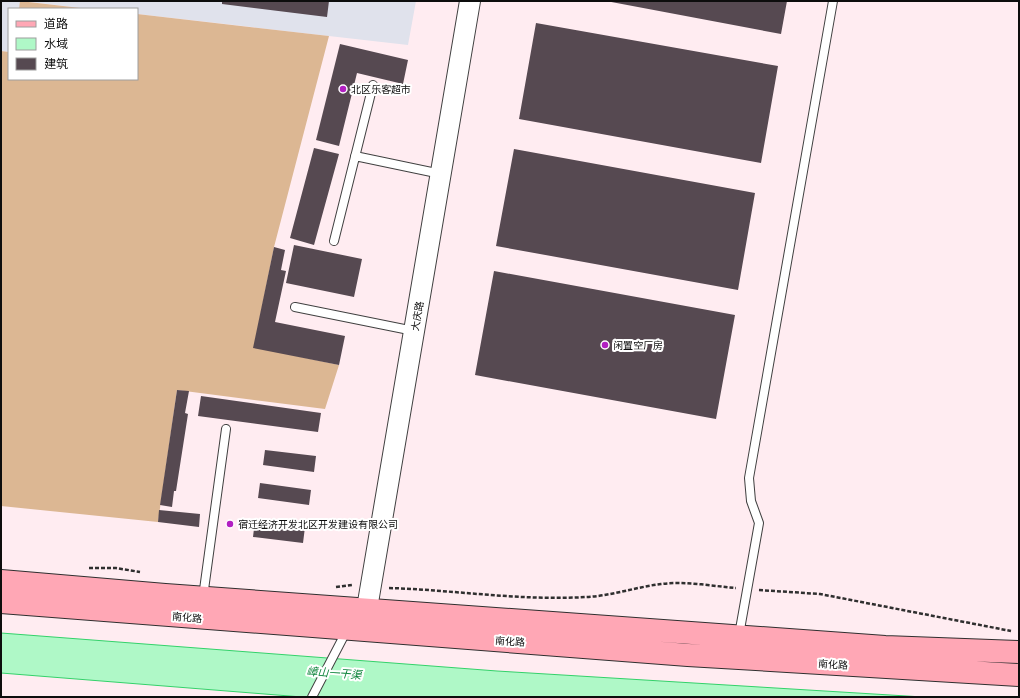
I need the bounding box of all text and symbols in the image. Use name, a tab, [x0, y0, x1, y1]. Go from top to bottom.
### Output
legend	[8, 8, 138, 80]
text: 道路	[44, 17, 68, 31]
text: 水域	[44, 37, 68, 51]
text: 建筑	[44, 57, 68, 71]
marker: 北区乐客超市	[338, 84, 348, 94]
place label: 北区乐客超市	[351, 84, 411, 95]
street label: 大庆路	[409, 300, 426, 332]
marker: 闲置空厂房	[600, 340, 610, 350]
place label: 闲置空厂房	[613, 340, 663, 351]
marker: 宿迁经济开发北区开发建设有限公司	[225, 519, 235, 529]
place label: 宿迁经济开发北区开发建设有限公司	[238, 519, 398, 530]
street label: 南化路	[172, 611, 202, 624]
street label: 南化路	[495, 635, 525, 648]
street label: 南化路	[818, 658, 848, 671]
water label: 嶂山一干渠	[306, 665, 364, 681]

